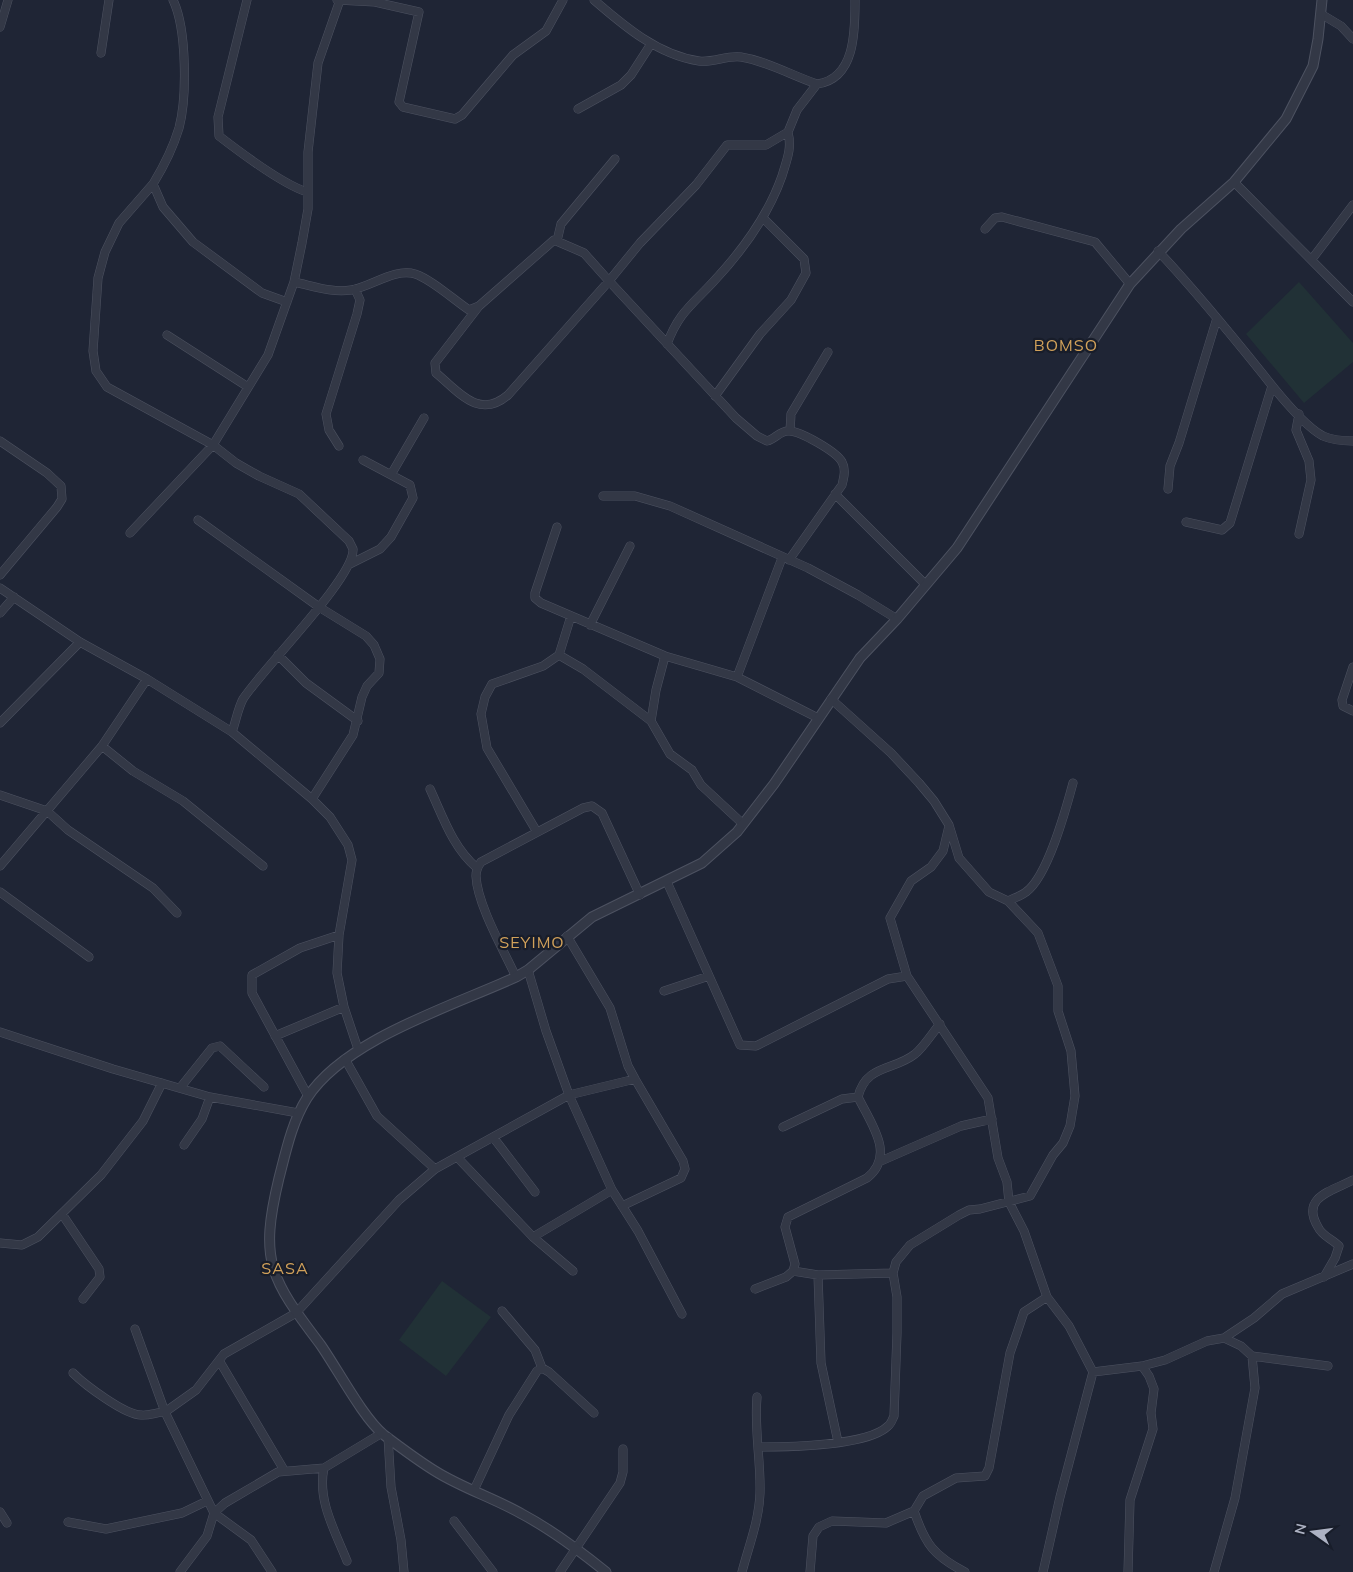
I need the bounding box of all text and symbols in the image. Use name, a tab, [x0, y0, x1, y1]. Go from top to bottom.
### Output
district label: BOMSO	[1034, 335, 1098, 355]
district label: SEYIMO	[499, 932, 565, 952]
district label: SASA	[261, 1258, 309, 1278]
north arrow	[1288, 1507, 1338, 1557]
text: N	[1290, 1522, 1310, 1536]

